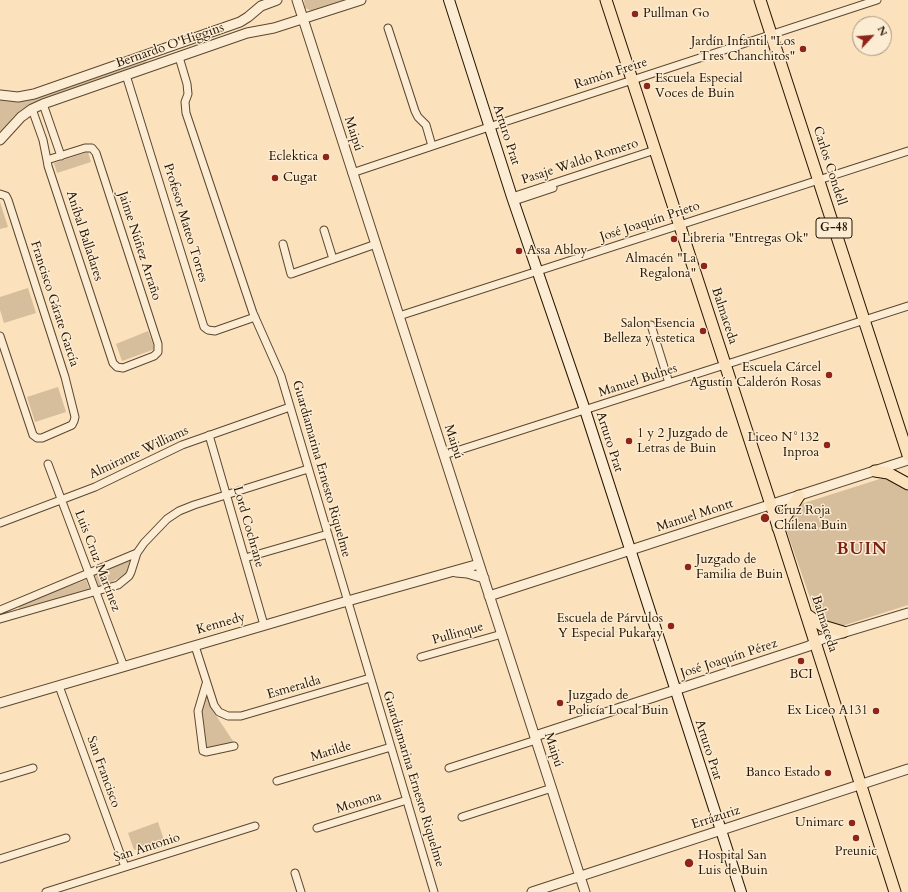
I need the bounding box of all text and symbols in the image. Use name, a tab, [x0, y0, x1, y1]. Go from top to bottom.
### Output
place label: Pullman Go	[643, 6, 709, 22]
marker: Pullman Go	[630, 9, 640, 19]
north arrow	[852, 16, 892, 56]
street label: Bernardo O'Higgins	[114, 20, 226, 72]
text: N	[873, 23, 891, 39]
place label: Jardín Infantil "Los Tres Chanchitos"	[691, 34, 795, 65]
marker: Jardín Infantil "Los Tres Chanchitos"	[798, 44, 808, 54]
street label: Ramón Freire	[573, 55, 649, 93]
place label: Escuela Especial Voces de Buin	[655, 71, 742, 102]
marker: Escuela Especial Voces de Buin	[642, 81, 652, 91]
street label: Arturo Prat	[489, 103, 523, 167]
street label: Maipú	[340, 115, 366, 153]
street label: Carlos Condell	[809, 124, 849, 208]
street label: Pasaje Waldo Romero	[520, 136, 640, 188]
place label: Eclektica	[269, 149, 318, 165]
marker: Eclektica	[321, 152, 331, 162]
street label: Profesor Mateo Torres	[159, 162, 211, 284]
place label: Cugat	[283, 170, 317, 186]
marker: Cugat	[270, 173, 280, 183]
street label: Aníbal Balladares	[62, 189, 106, 283]
street label: Jaime Núñez Arraño	[114, 190, 164, 302]
street label: José Joaquín Prieto	[598, 199, 702, 245]
road number: G-48	[816, 218, 852, 238]
place label: Libreria "Entregas Ok"	[682, 231, 808, 247]
marker: Libreria "Entregas Ok"	[669, 234, 679, 244]
street label: Francisco Gárate García	[26, 239, 82, 369]
place label: Assa Abloy	[527, 243, 587, 259]
marker: Assa Abloy	[514, 246, 524, 256]
place label: Almacén "La Regalona"	[625, 251, 696, 282]
marker: Almacén "La Regalona"	[699, 261, 709, 271]
street label: Balmaceda	[708, 286, 740, 346]
place label: Salon Esencia Belleza y estetica	[603, 316, 695, 347]
marker: Salon Esencia Belleza y estetica	[698, 326, 708, 336]
place label: Escuela Cárcel Agustín Calderón Rosas	[690, 360, 821, 391]
street label: Manuel Bulnes	[597, 361, 679, 401]
marker: Escuela Cárcel Agustín Calderón Rosas	[824, 370, 834, 380]
street label: Guardiamarina Ernesto Riquelme	[288, 379, 354, 559]
street label: Arturo Prat	[592, 410, 626, 474]
street label: Almirante Williams	[87, 423, 191, 483]
street label: Maipú	[440, 423, 466, 461]
place label: 1 y 2 Juzgado de Letras de Buin	[637, 426, 728, 457]
place label: Liceo N°132 Inproa	[747, 430, 819, 461]
marker: 1 y 2 Juzgado de Letras de Buin	[624, 436, 634, 446]
marker: Liceo N°132 Inproa	[822, 440, 832, 450]
street label: Lord Cochrane	[229, 485, 267, 569]
street label: Manuel Montt	[655, 496, 735, 536]
place label: Cruz Roja Chilena Buin	[774, 503, 847, 534]
street label: Luis Cruz Martínez	[71, 508, 123, 614]
marker: Cruz Roja Chilena Buin	[759, 512, 771, 524]
district label: BUIN	[836, 540, 888, 560]
place label: Juzgado de Familia de Buin	[696, 552, 783, 583]
marker: Juzgado de Familia de Buin	[683, 562, 693, 572]
street label: Balmaceda	[808, 594, 840, 654]
street label: Kennedy	[195, 610, 247, 638]
place label: Escuela de Párvulos Y Especial Pukaray	[556, 611, 663, 642]
street label: Pullinque	[431, 619, 485, 649]
marker: Escuela de Párvulos Y Especial Pukaray	[666, 621, 676, 631]
street label: José Joaquín Pérez	[679, 636, 779, 682]
marker: BCI	[796, 656, 806, 666]
place label: BCI	[789, 667, 813, 683]
street label: Esmeralda	[265, 673, 323, 703]
place label: Juzgado de Policía Local Buin	[568, 688, 669, 719]
street label: Guardiamarina Ernesto Riquelme	[379, 689, 447, 869]
marker: Juzgado de Policía Local Buin	[555, 698, 565, 708]
place label: Ex Liceo A131	[787, 703, 868, 719]
marker: Ex Liceo A131	[871, 706, 881, 716]
street label: Arturo Prat	[691, 718, 725, 782]
street label: Maipú	[540, 731, 566, 769]
street label: San Francisco	[83, 734, 123, 810]
street label: Matilde	[309, 738, 353, 766]
place label: Banco Estado	[746, 765, 820, 781]
marker: Banco Estado	[823, 768, 833, 778]
street label: Monona	[334, 789, 384, 817]
street label: Errázuriz	[690, 803, 742, 833]
place label: Unimarc	[795, 815, 844, 831]
marker: Unimarc	[847, 818, 857, 828]
street label: San Antonio	[112, 830, 182, 866]
marker: Preunic	[851, 833, 861, 843]
place label: Preunic	[835, 844, 877, 860]
place label: Hospital San Luis de Buin	[698, 848, 768, 879]
marker: Hospital San Luis de Buin	[683, 857, 695, 869]

